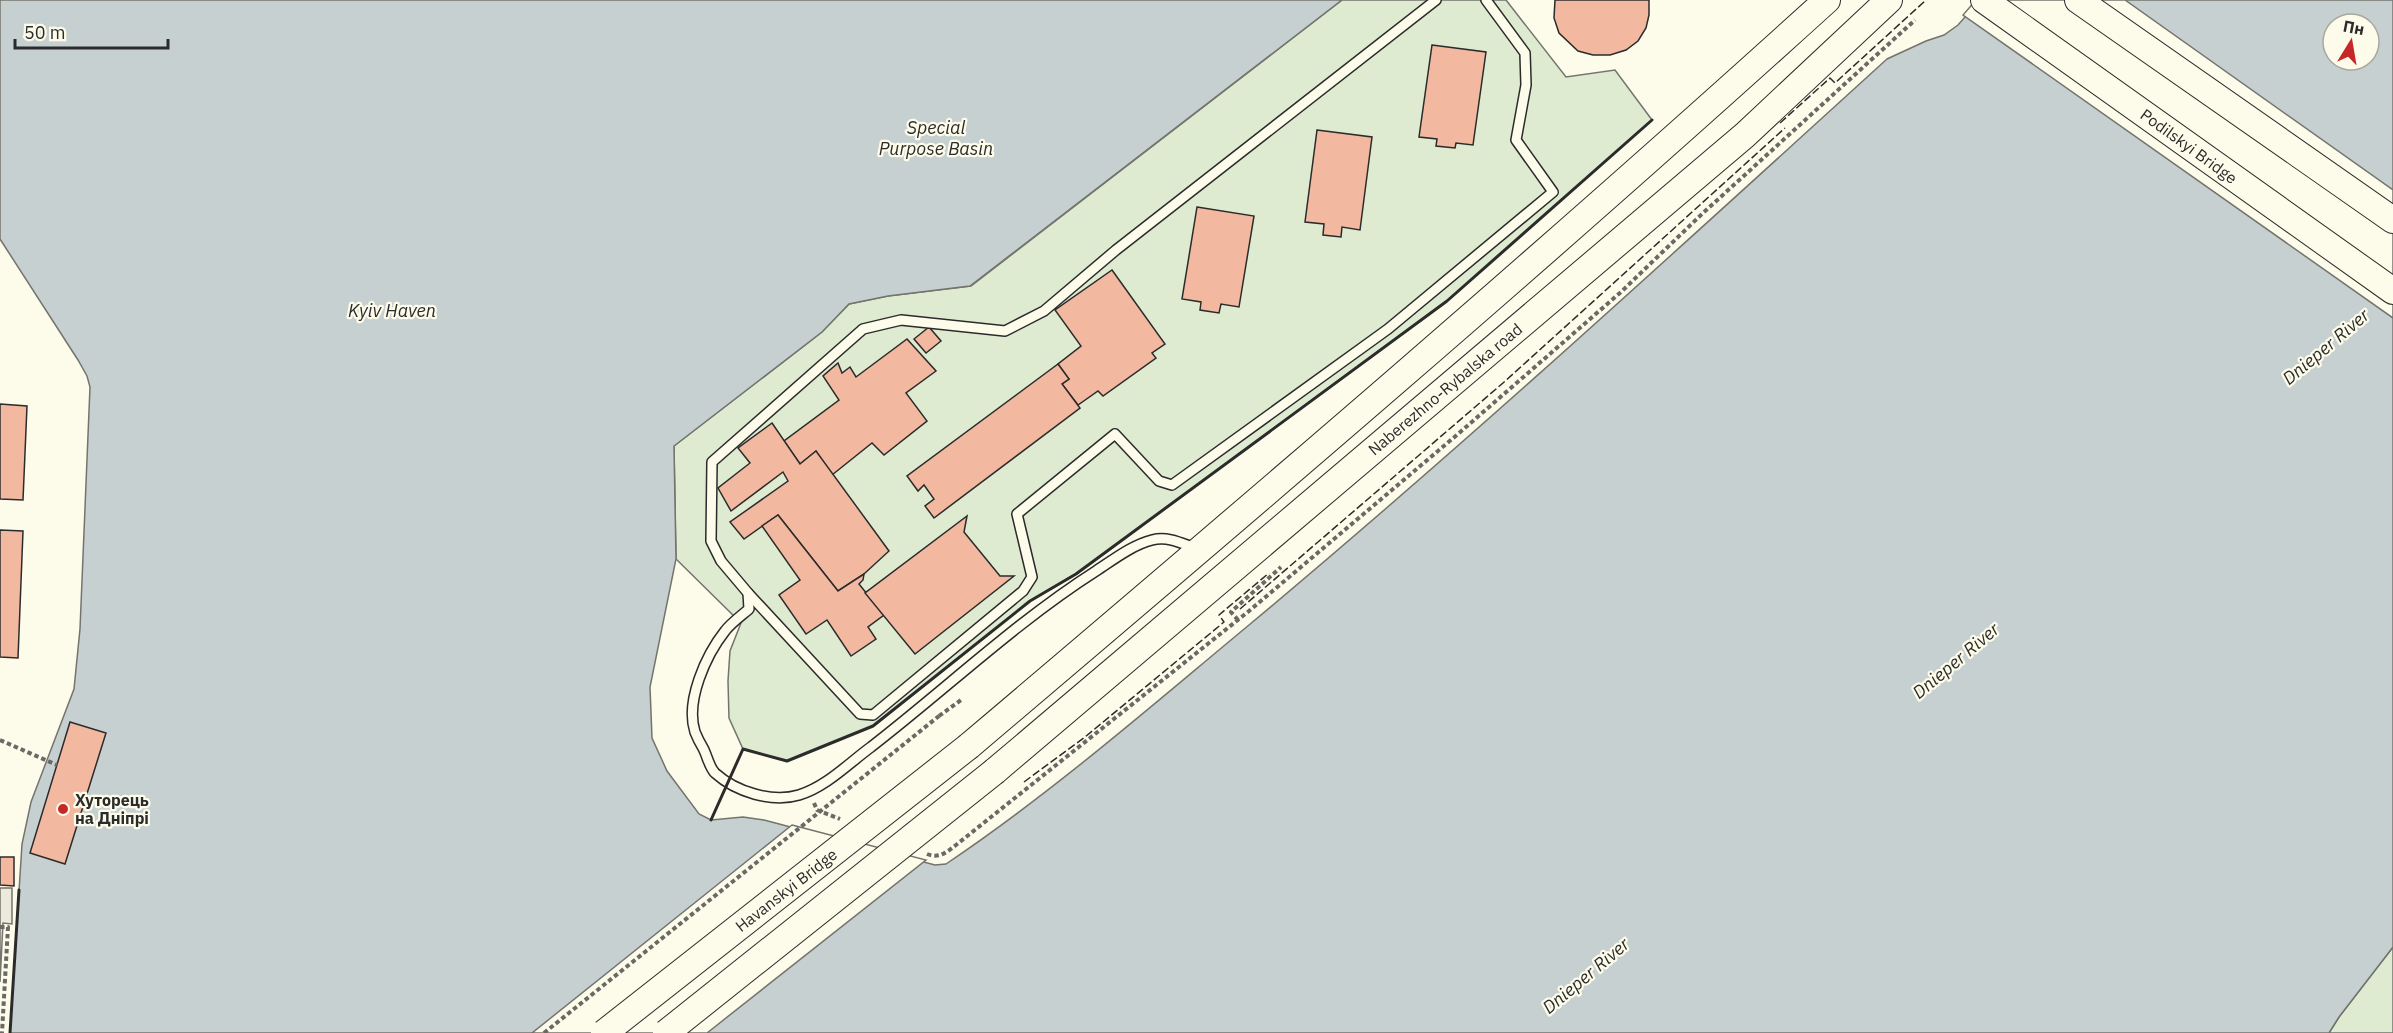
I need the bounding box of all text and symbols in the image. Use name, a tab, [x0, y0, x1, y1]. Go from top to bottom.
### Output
scale bar	[15, 12, 168, 50]
north arrow	[2321, 12, 2381, 72]
text: Пн	[2342, 15, 2366, 39]
text: 50 m	[24, 21, 66, 44]
street label: Podilskyi Bridge	[2137, 104, 2241, 188]
water label: Special Purpose Basin	[879, 116, 993, 160]
water label: Kyiv Haven	[348, 299, 436, 322]
water label: Dnieper River	[2277, 303, 2374, 390]
street label: Naberezhno-Rybalska road	[1364, 319, 1526, 459]
water label: Dnieper River	[1907, 617, 2004, 704]
place label: Хуторець на Дніпрі	[75, 790, 149, 828]
marker: Хуторець на Дніпрі	[56, 802, 70, 816]
street label: Havanskyi Bridge	[731, 844, 841, 936]
water label: Dnieper River	[1537, 932, 1634, 1019]

